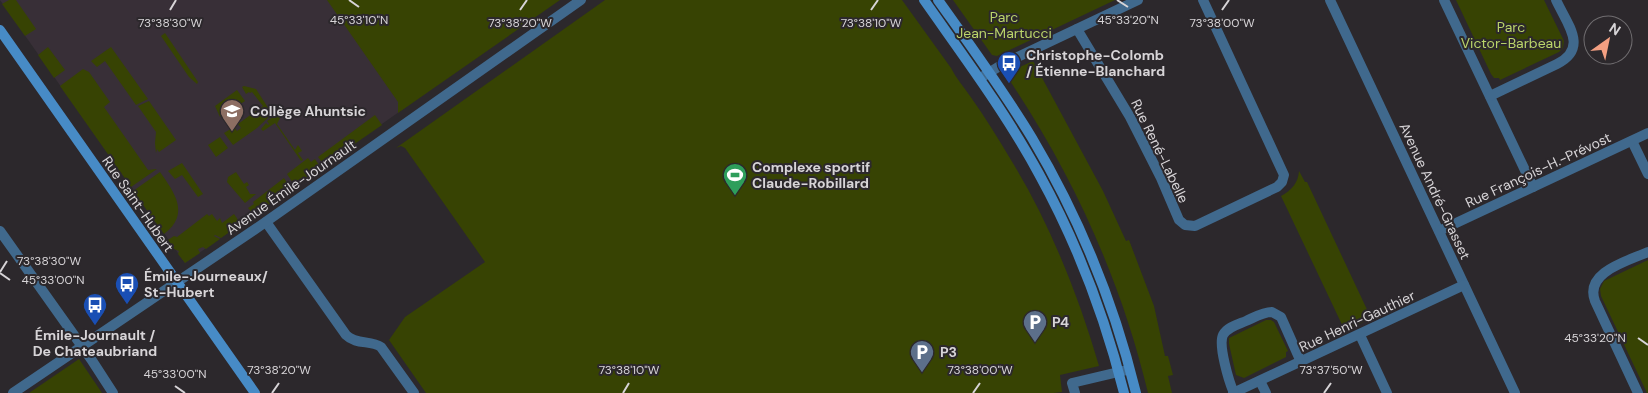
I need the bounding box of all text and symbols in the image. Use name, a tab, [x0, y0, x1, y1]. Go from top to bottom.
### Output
park label: Parc Jean-Martucci	[956, 8, 1052, 42]
text: 45°33'10"N	[330, 12, 388, 28]
text: 45°33'20"N	[1097, 12, 1159, 28]
text: 73°38'30"W	[138, 15, 202, 31]
text: 73°38'20"W	[488, 15, 552, 31]
text: 73°38'10"W	[841, 15, 902, 31]
text: 73°38'00"W	[1189, 15, 1255, 31]
north arrow	[1583, 15, 1633, 65]
park label: Parc Victor-Barbeau	[1461, 18, 1561, 52]
text: N	[1606, 19, 1624, 39]
place label: Christophe-Colomb / Étienne-Blanchard	[1026, 46, 1165, 80]
bus stop icon: Christophe-Colomb / Étienne-Blanchard	[996, 50, 1022, 84]
street label: Rue René-Labelle	[1127, 96, 1193, 206]
school or university icon: Collège Ahuntsic	[219, 98, 245, 132]
place label: Collège Ahuntsic	[250, 102, 366, 120]
street label: Avenue André-Grasset	[1395, 120, 1475, 262]
street label: Rue François-H.-Prévost	[1462, 128, 1614, 212]
street label: Avenue Émile-Journault	[223, 135, 359, 239]
street label: Rue Saint-Hubert	[98, 152, 178, 256]
place label: Complexe sportif Claude-Robillard	[752, 158, 870, 192]
sports icon: Complexe sportif Claude-Robillard	[722, 162, 748, 196]
text: 73°38'30"W	[17, 253, 81, 269]
place label: Émile-Journeaux/ St-Hubert	[144, 267, 268, 301]
bus stop icon: Émile-Journeaux/ St-Hubert	[114, 271, 140, 305]
text: 45°33'00"N	[21, 272, 85, 288]
street label: Rue Henri-Gauthier	[1296, 286, 1418, 356]
bus stop icon: Émile-Journault / De Chateaubriand	[82, 292, 108, 326]
parking icon: P4	[1022, 309, 1048, 343]
place label: P4	[1052, 313, 1069, 331]
place label: Émile-Journault / De Chateaubriand	[33, 326, 157, 360]
text: 45°33'20"N	[1564, 330, 1626, 346]
parking icon: P3	[909, 339, 935, 373]
place label: P3	[940, 343, 957, 361]
text: 73°38'20"W	[247, 362, 311, 378]
text: 73°38'10"W	[599, 362, 660, 378]
text: 73°38'00"W	[947, 362, 1013, 378]
text: 73°37'50"W	[1299, 362, 1363, 378]
text: 45°33'00"N	[143, 366, 207, 382]

